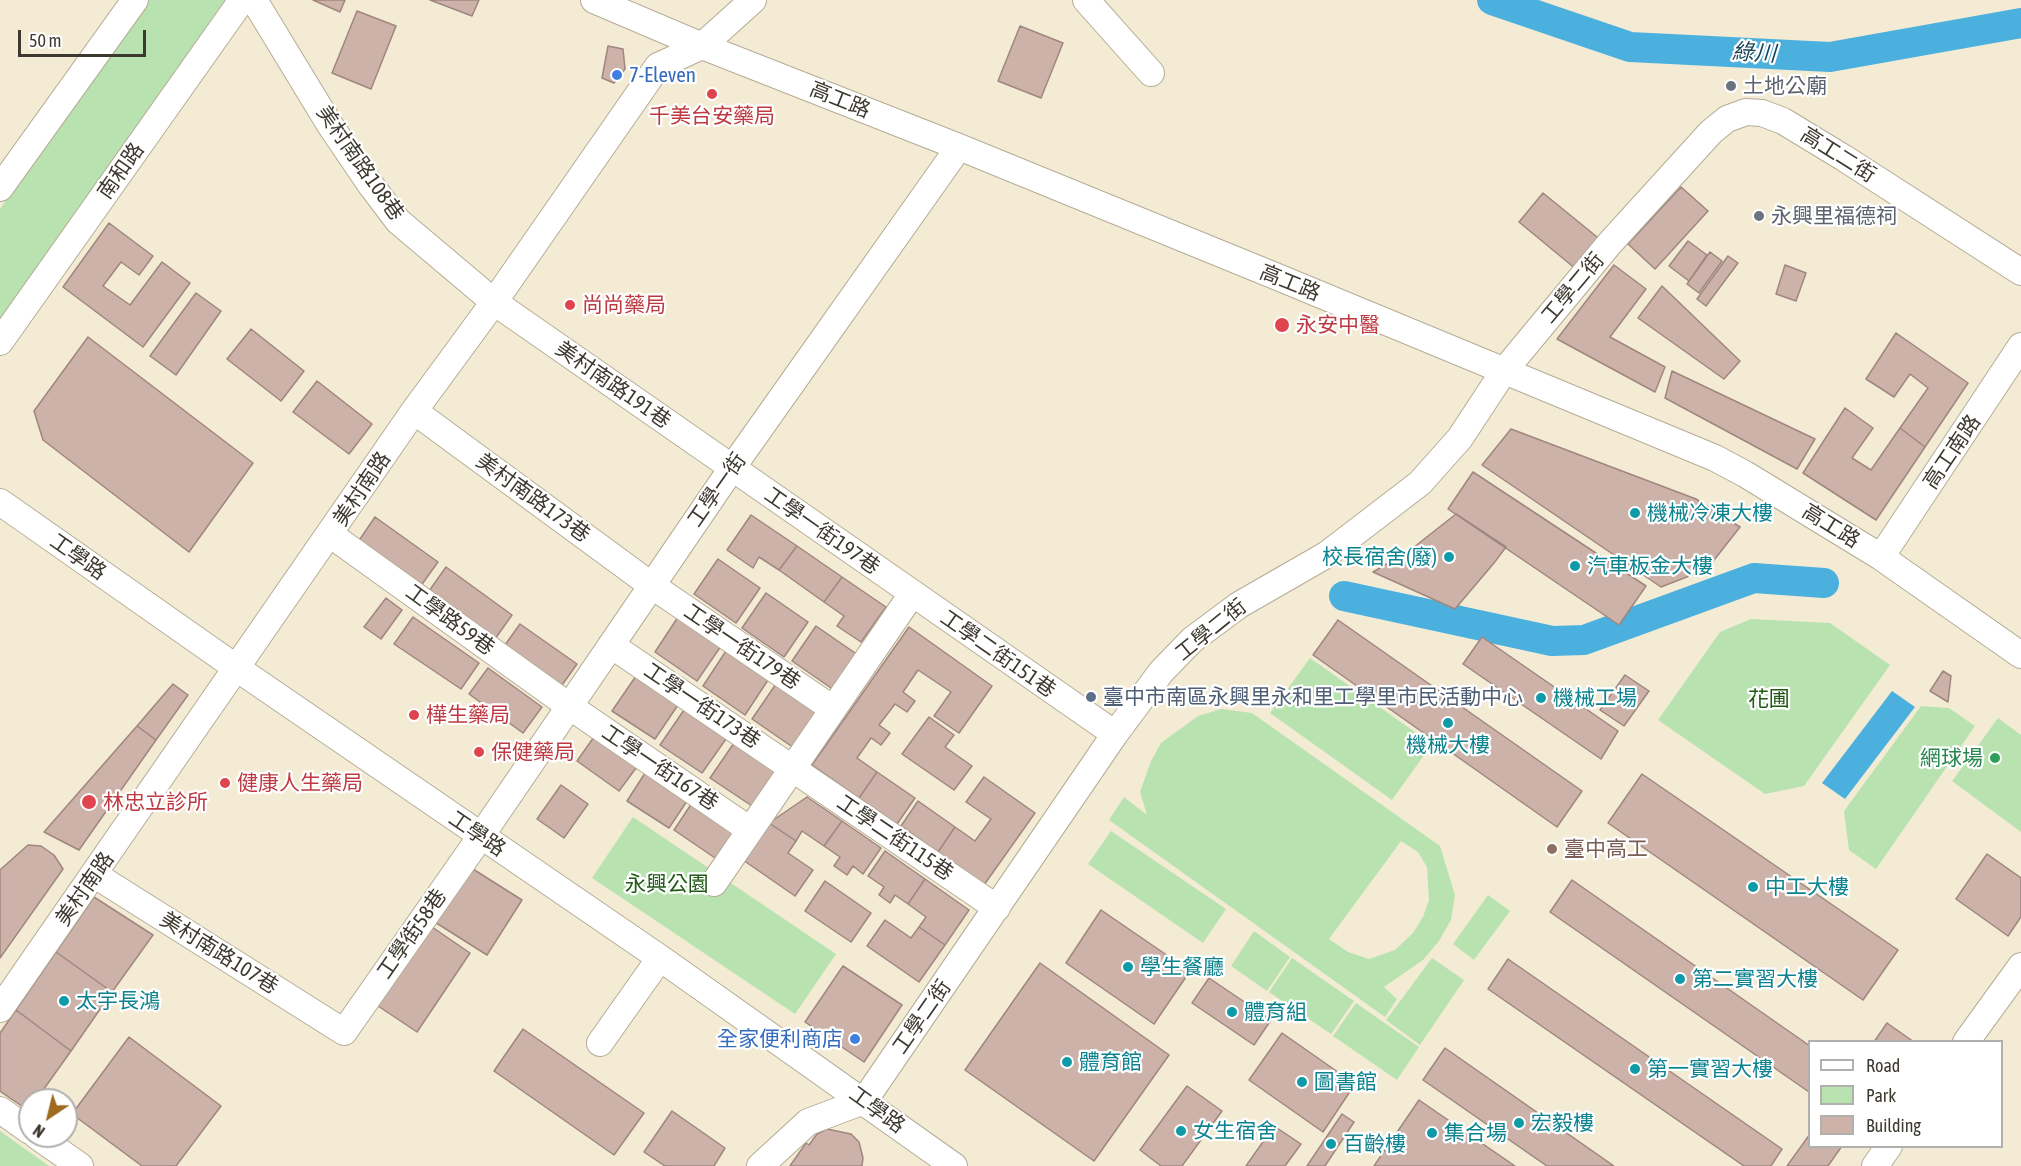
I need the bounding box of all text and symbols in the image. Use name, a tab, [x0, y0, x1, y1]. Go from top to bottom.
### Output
scale bar	[21, 18, 148, 56]
text: 50 m	[29, 30, 61, 51]
water label: 綠川	[1731, 39, 1777, 67]
place label: 7-Eleven	[629, 62, 696, 88]
marker: 7-Eleven	[610, 68, 624, 82]
place label: 土地公廟	[1743, 73, 1827, 99]
street label: 高工路	[806, 77, 874, 123]
marker: 土地公廟	[1724, 79, 1738, 93]
marker: 千美台安藥局	[705, 87, 719, 101]
street label: 美村南路108巷	[311, 101, 409, 225]
place label: 千美台安藥局	[649, 103, 775, 129]
street label: 高工二街	[1796, 122, 1880, 188]
street label: 南和路	[93, 138, 149, 204]
place label: 永興里福德祠	[1771, 203, 1897, 229]
marker: 永興里福德祠	[1752, 209, 1766, 223]
street label: 工學二街	[1536, 248, 1610, 328]
street label: 高工路	[1256, 260, 1324, 306]
place label: 尚尚藥局	[582, 292, 666, 318]
marker: 尚尚藥局	[563, 298, 577, 312]
place label: 永安中醫	[1296, 312, 1380, 338]
marker: 永安中醫	[1273, 316, 1291, 334]
street label: 美村南路191巷	[551, 336, 675, 434]
street label: 高工南路	[1918, 410, 1986, 494]
street label: 美村南路	[328, 447, 396, 531]
street label: 美村南路173巷	[471, 448, 595, 548]
street label: 工學一街	[683, 448, 751, 532]
street label: 工學一街197巷	[760, 482, 884, 580]
street label: 高工路	[1798, 499, 1864, 553]
place label: 機械冷凍大樓	[1647, 500, 1773, 526]
marker: 機械冷凍大樓	[1628, 506, 1642, 520]
street label: 工學路	[45, 529, 111, 585]
place label: 校長宿舍(廢)	[1322, 544, 1437, 570]
marker: 校長宿舍(廢)	[1442, 550, 1456, 564]
place label: 汽車板金大樓	[1587, 553, 1713, 579]
marker: 汽車板金大樓	[1568, 559, 1582, 573]
street label: 工學路59巷	[401, 579, 499, 661]
street label: 工學二街	[1170, 594, 1252, 666]
street label: 工學一街179巷	[679, 599, 805, 695]
street label: 工學二街151巷	[936, 605, 1060, 703]
street label: 工學一街173巷	[639, 658, 765, 754]
place label: 臺中市南區永興里永和里工學里市民活動中心	[1103, 684, 1523, 710]
place label: 機械工場	[1553, 685, 1637, 711]
park label: 花圃	[1748, 686, 1790, 712]
marker: 臺中市南區永興里永和里工學里市民活動中心	[1084, 690, 1098, 704]
marker: 機械工場	[1534, 691, 1548, 705]
place label: 樺生藥局	[426, 702, 510, 728]
marker: 樺生藥局	[407, 708, 421, 722]
marker: 機械大樓	[1441, 716, 1455, 730]
street label: 工學一街167巷	[597, 720, 723, 816]
place label: 機械大樓	[1406, 732, 1490, 758]
place label: 保健藥局	[491, 739, 575, 765]
marker: 保健藥局	[472, 745, 486, 759]
place label: 網球場	[1920, 745, 1983, 771]
marker: 網球場	[1988, 751, 2002, 765]
place label: 健康人生藥局	[237, 770, 363, 796]
marker: 健康人生藥局	[218, 776, 232, 790]
place label: 林忠立診所	[103, 789, 208, 815]
street label: 工學二街115巷	[832, 790, 958, 886]
marker: 林忠立診所	[80, 793, 98, 811]
street label: 工學路	[444, 806, 510, 862]
place label: 臺中高工	[1564, 836, 1648, 862]
marker: 臺中高工	[1545, 842, 1559, 856]
street label: 美村南路	[51, 847, 119, 931]
park label: 永興公園	[625, 871, 709, 897]
place label: 中工大樓	[1765, 874, 1849, 900]
marker: 中工大樓	[1746, 880, 1760, 894]
street label: 工學街58巷	[372, 884, 452, 984]
street label: 美村南路107巷	[155, 907, 283, 999]
place label: 學生餐廳	[1140, 954, 1224, 980]
marker: 學生餐廳	[1121, 960, 1135, 974]
place label: 第二實習大樓	[1692, 966, 1818, 992]
marker: 第二實習大樓	[1673, 972, 1687, 986]
street label: 工學二街	[888, 975, 956, 1059]
place label: 太宇長鴻	[76, 988, 160, 1014]
marker: 太宇長鴻	[57, 994, 71, 1008]
place label: 體育組	[1244, 999, 1307, 1025]
marker: 體育組	[1225, 1005, 1239, 1019]
place label: 全家便利商店	[717, 1026, 843, 1052]
marker: 全家便利商店	[848, 1032, 862, 1046]
legend	[1808, 1040, 2003, 1148]
place label: 體育館	[1079, 1049, 1142, 1075]
marker: 體育館	[1060, 1055, 1074, 1069]
text: Road	[1866, 1055, 1900, 1076]
place label: 第一實習大樓	[1647, 1056, 1773, 1082]
marker: 第一實習大樓	[1628, 1062, 1642, 1076]
place label: 圖書館	[1314, 1069, 1377, 1095]
marker: 圖書館	[1295, 1075, 1309, 1089]
street label: 工學路	[844, 1081, 910, 1139]
text: Park	[1866, 1085, 1896, 1106]
north arrow	[18, 1088, 78, 1148]
place label: 宏毅樓	[1531, 1110, 1594, 1136]
text: Building	[1866, 1115, 1921, 1136]
marker: 宏毅樓	[1512, 1116, 1526, 1130]
place label: 女生宿舍	[1193, 1118, 1277, 1144]
place label: 集合場	[1444, 1120, 1507, 1146]
text: N	[30, 1121, 48, 1141]
marker: 女生宿舍	[1174, 1124, 1188, 1138]
marker: 集合場	[1425, 1126, 1439, 1140]
place label: 百齡樓	[1343, 1131, 1406, 1157]
marker: 百齡樓	[1324, 1137, 1338, 1151]

